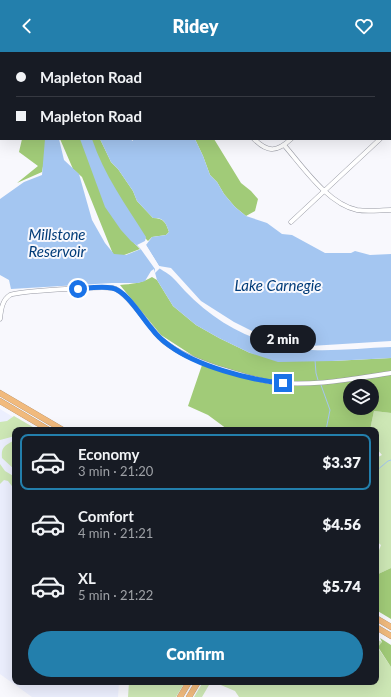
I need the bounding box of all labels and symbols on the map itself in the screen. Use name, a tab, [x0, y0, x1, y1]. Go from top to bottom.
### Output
water label: Millstone Reservoir	[28, 225, 86, 260]
water label: Lake Carnegie	[235, 276, 322, 294]
route start	[69, 280, 87, 298]
callout: 2 min	[250, 325, 316, 353]
route end	[274, 374, 292, 392]

